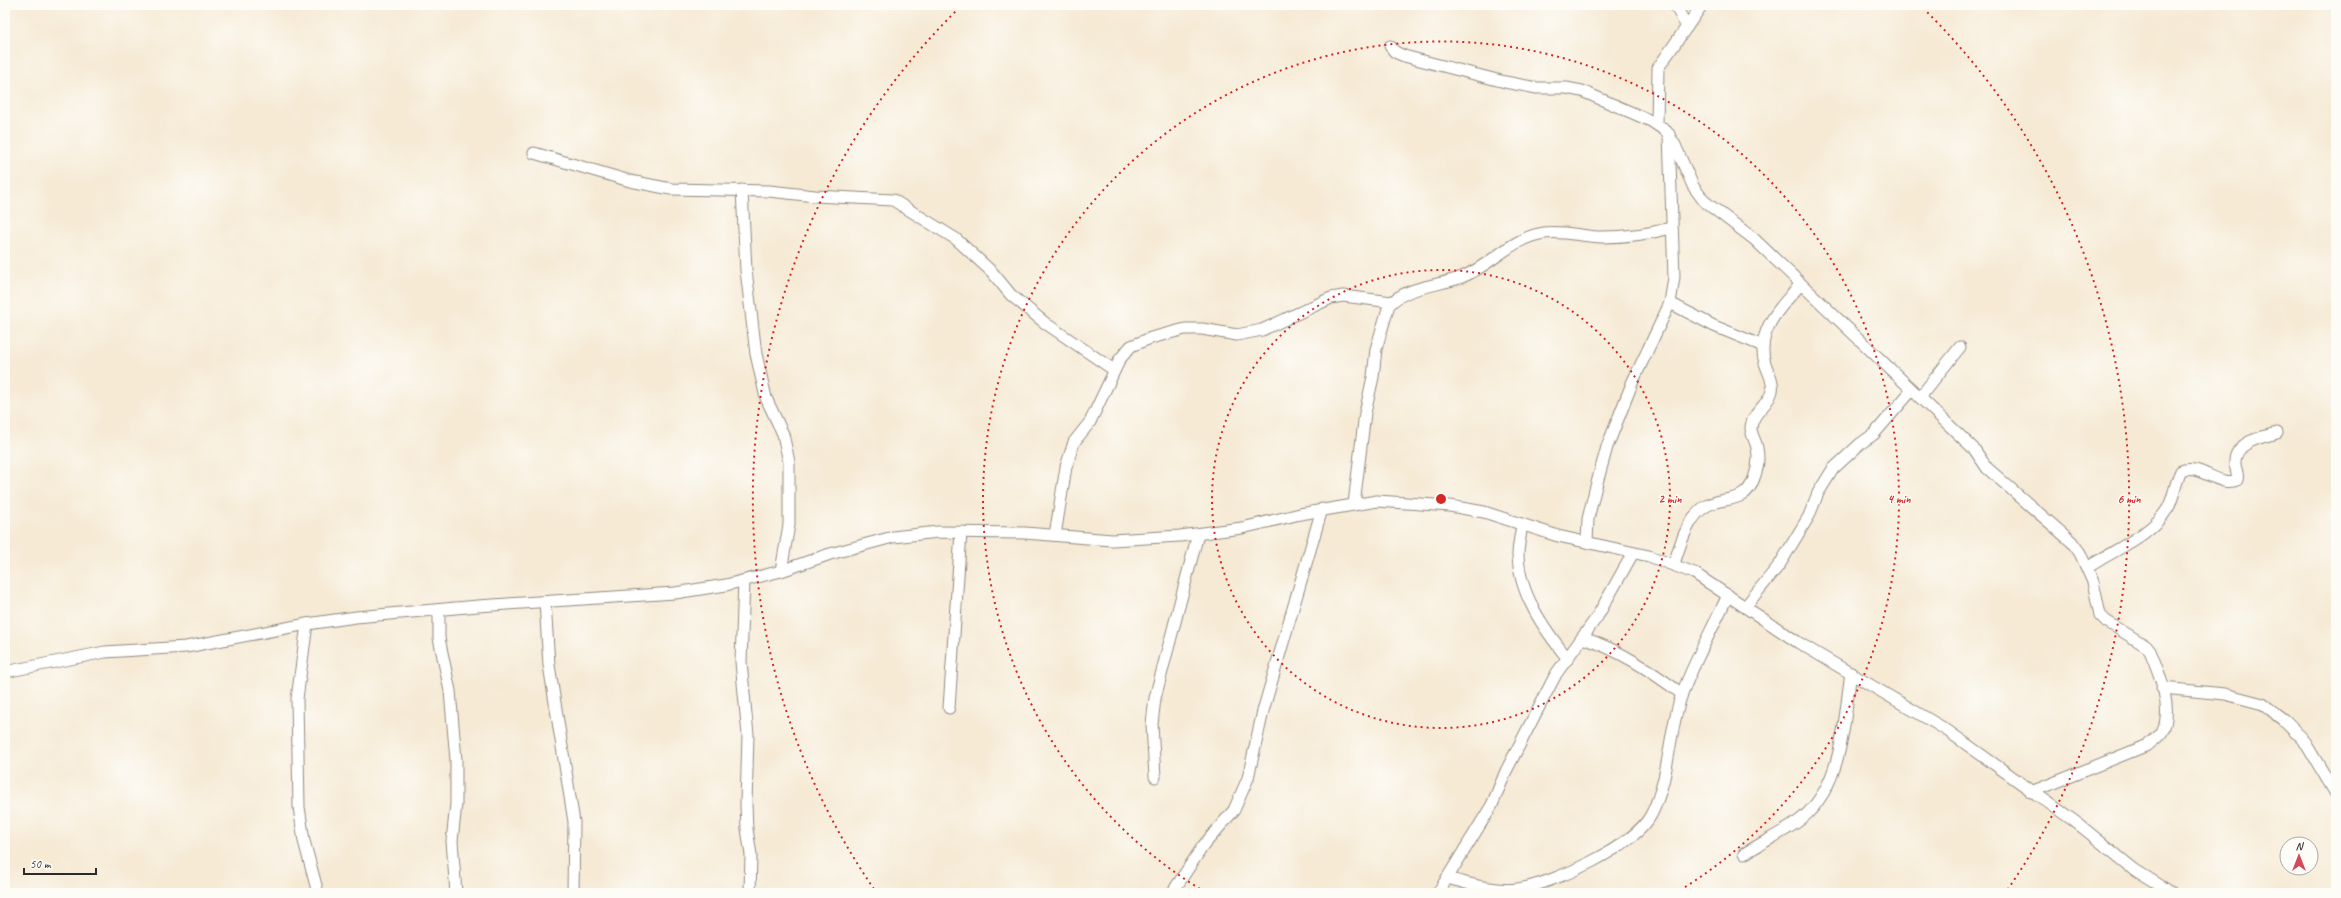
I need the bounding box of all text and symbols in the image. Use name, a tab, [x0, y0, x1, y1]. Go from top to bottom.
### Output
text: 2 min	[1659, 491, 1682, 507]
text: 4 min	[1888, 491, 1911, 507]
text: 6 min	[2117, 491, 2141, 507]
centre of rings	[1434, 492, 1448, 506]
north arrow	[2279, 836, 2319, 876]
text: N	[2296, 839, 2305, 853]
scale bar	[24, 850, 96, 876]
text: 50 m	[30, 856, 52, 872]

